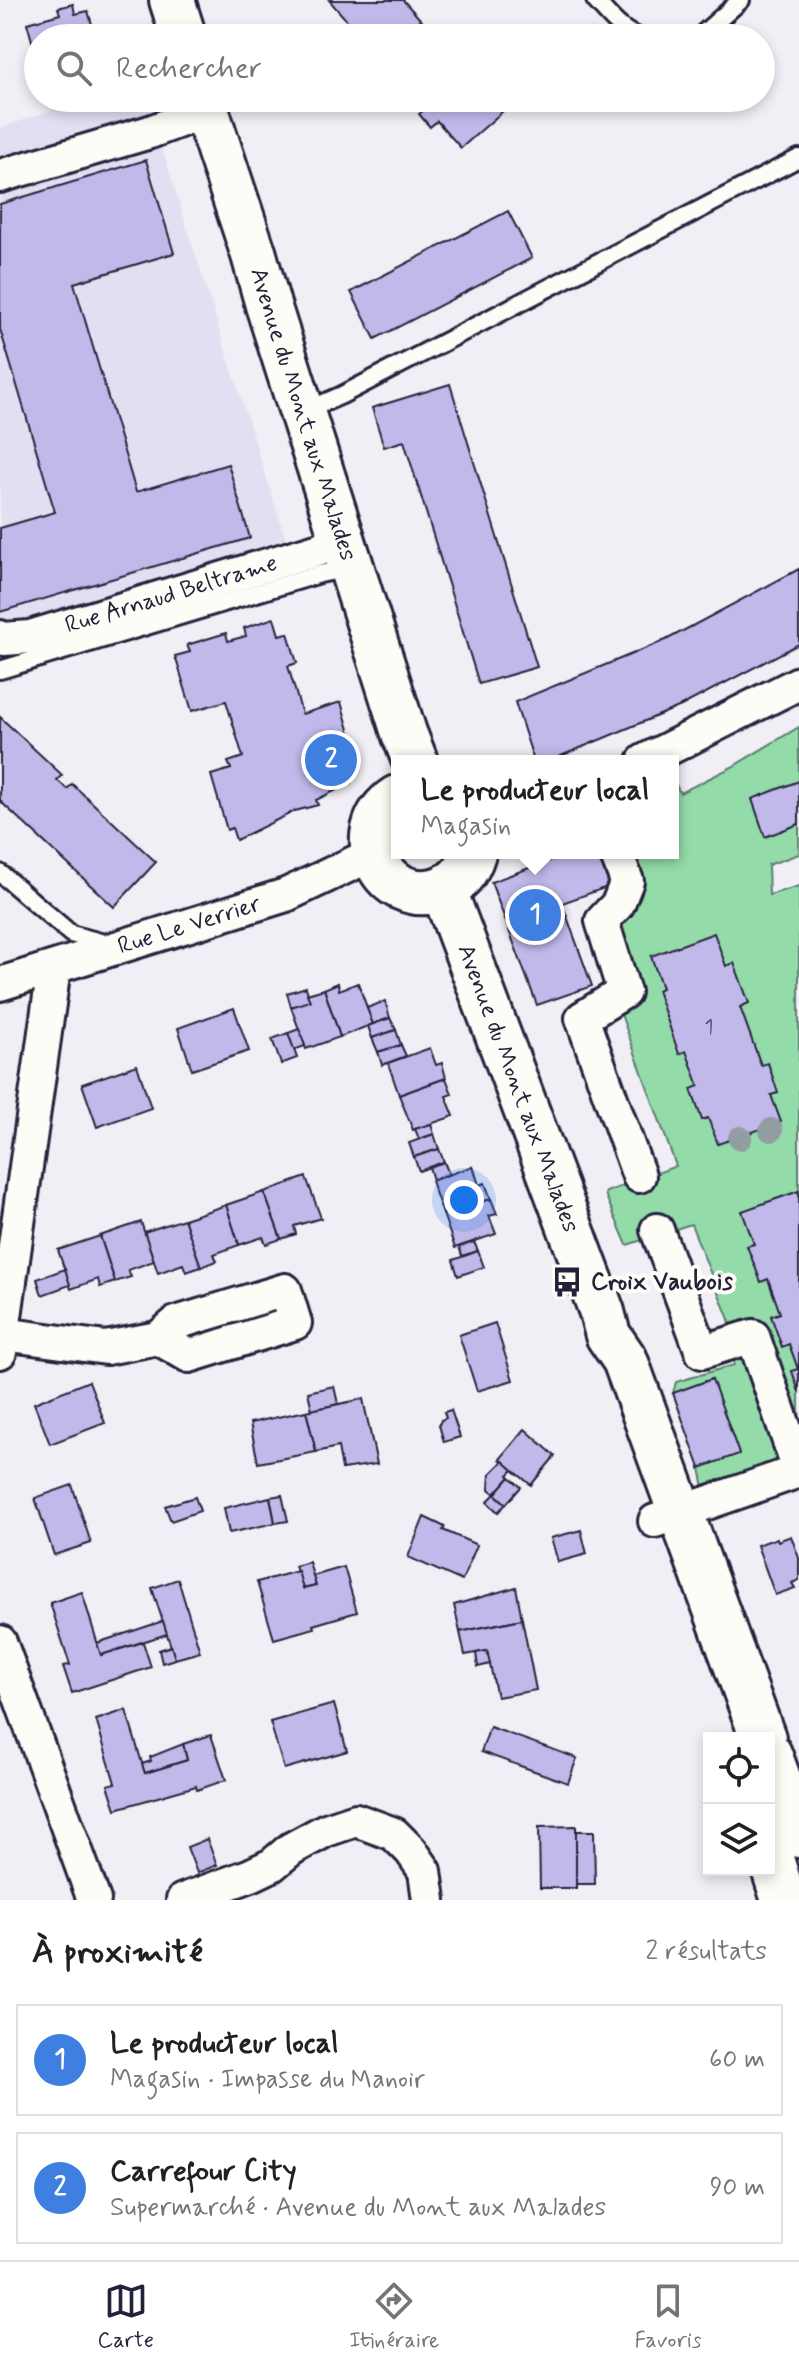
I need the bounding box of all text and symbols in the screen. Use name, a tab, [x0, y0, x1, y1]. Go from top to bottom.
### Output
search box	[24, 24, 775, 112]
icon: search	[52, 46, 96, 90]
text: Rechercher	[116, 49, 262, 88]
street label: Avenue du Mont aux Malades	[243, 264, 364, 565]
street label: Rue Arnaud Beltrame	[61, 547, 281, 641]
pin: 2	[305, 730, 357, 790]
popup	[391, 755, 679, 859]
text: Le producteur local	[421, 771, 649, 810]
text: Magasin	[421, 810, 511, 844]
pin: 1	[509, 885, 561, 945]
street label: Rue Le Verrier	[114, 888, 264, 962]
street label: Avenue du Mont aux Malades	[450, 940, 586, 1237]
house number: 1	[705, 1014, 713, 1041]
your location	[444, 1180, 484, 1220]
bus stop icon: Croix Vaubois	[550, 1265, 584, 1299]
place label: Croix Vaubois	[591, 1267, 733, 1298]
map controls	[703, 1732, 775, 1876]
button: locate	[703, 1732, 775, 1804]
button: layers	[703, 1804, 775, 1876]
text: À proximité	[32, 1930, 203, 1975]
text: 2 résultats	[645, 1935, 767, 1969]
text: Le producteur local	[110, 2024, 339, 2063]
text: 1	[54, 2043, 66, 2077]
text: 60 m	[709, 2043, 765, 2077]
text: Magasin · Impasse du Manoir	[110, 2063, 425, 2097]
text: Carrefour City	[110, 2152, 297, 2191]
text: 2	[54, 2171, 66, 2205]
text: 90 m	[710, 2171, 765, 2205]
text: Supermarché · Avenue du Mont aux Malades	[110, 2191, 606, 2225]
tab: Carte	[98, 2279, 154, 2355]
tab: Itinéraire	[349, 2279, 439, 2355]
tab: Favoris	[635, 2279, 701, 2355]

